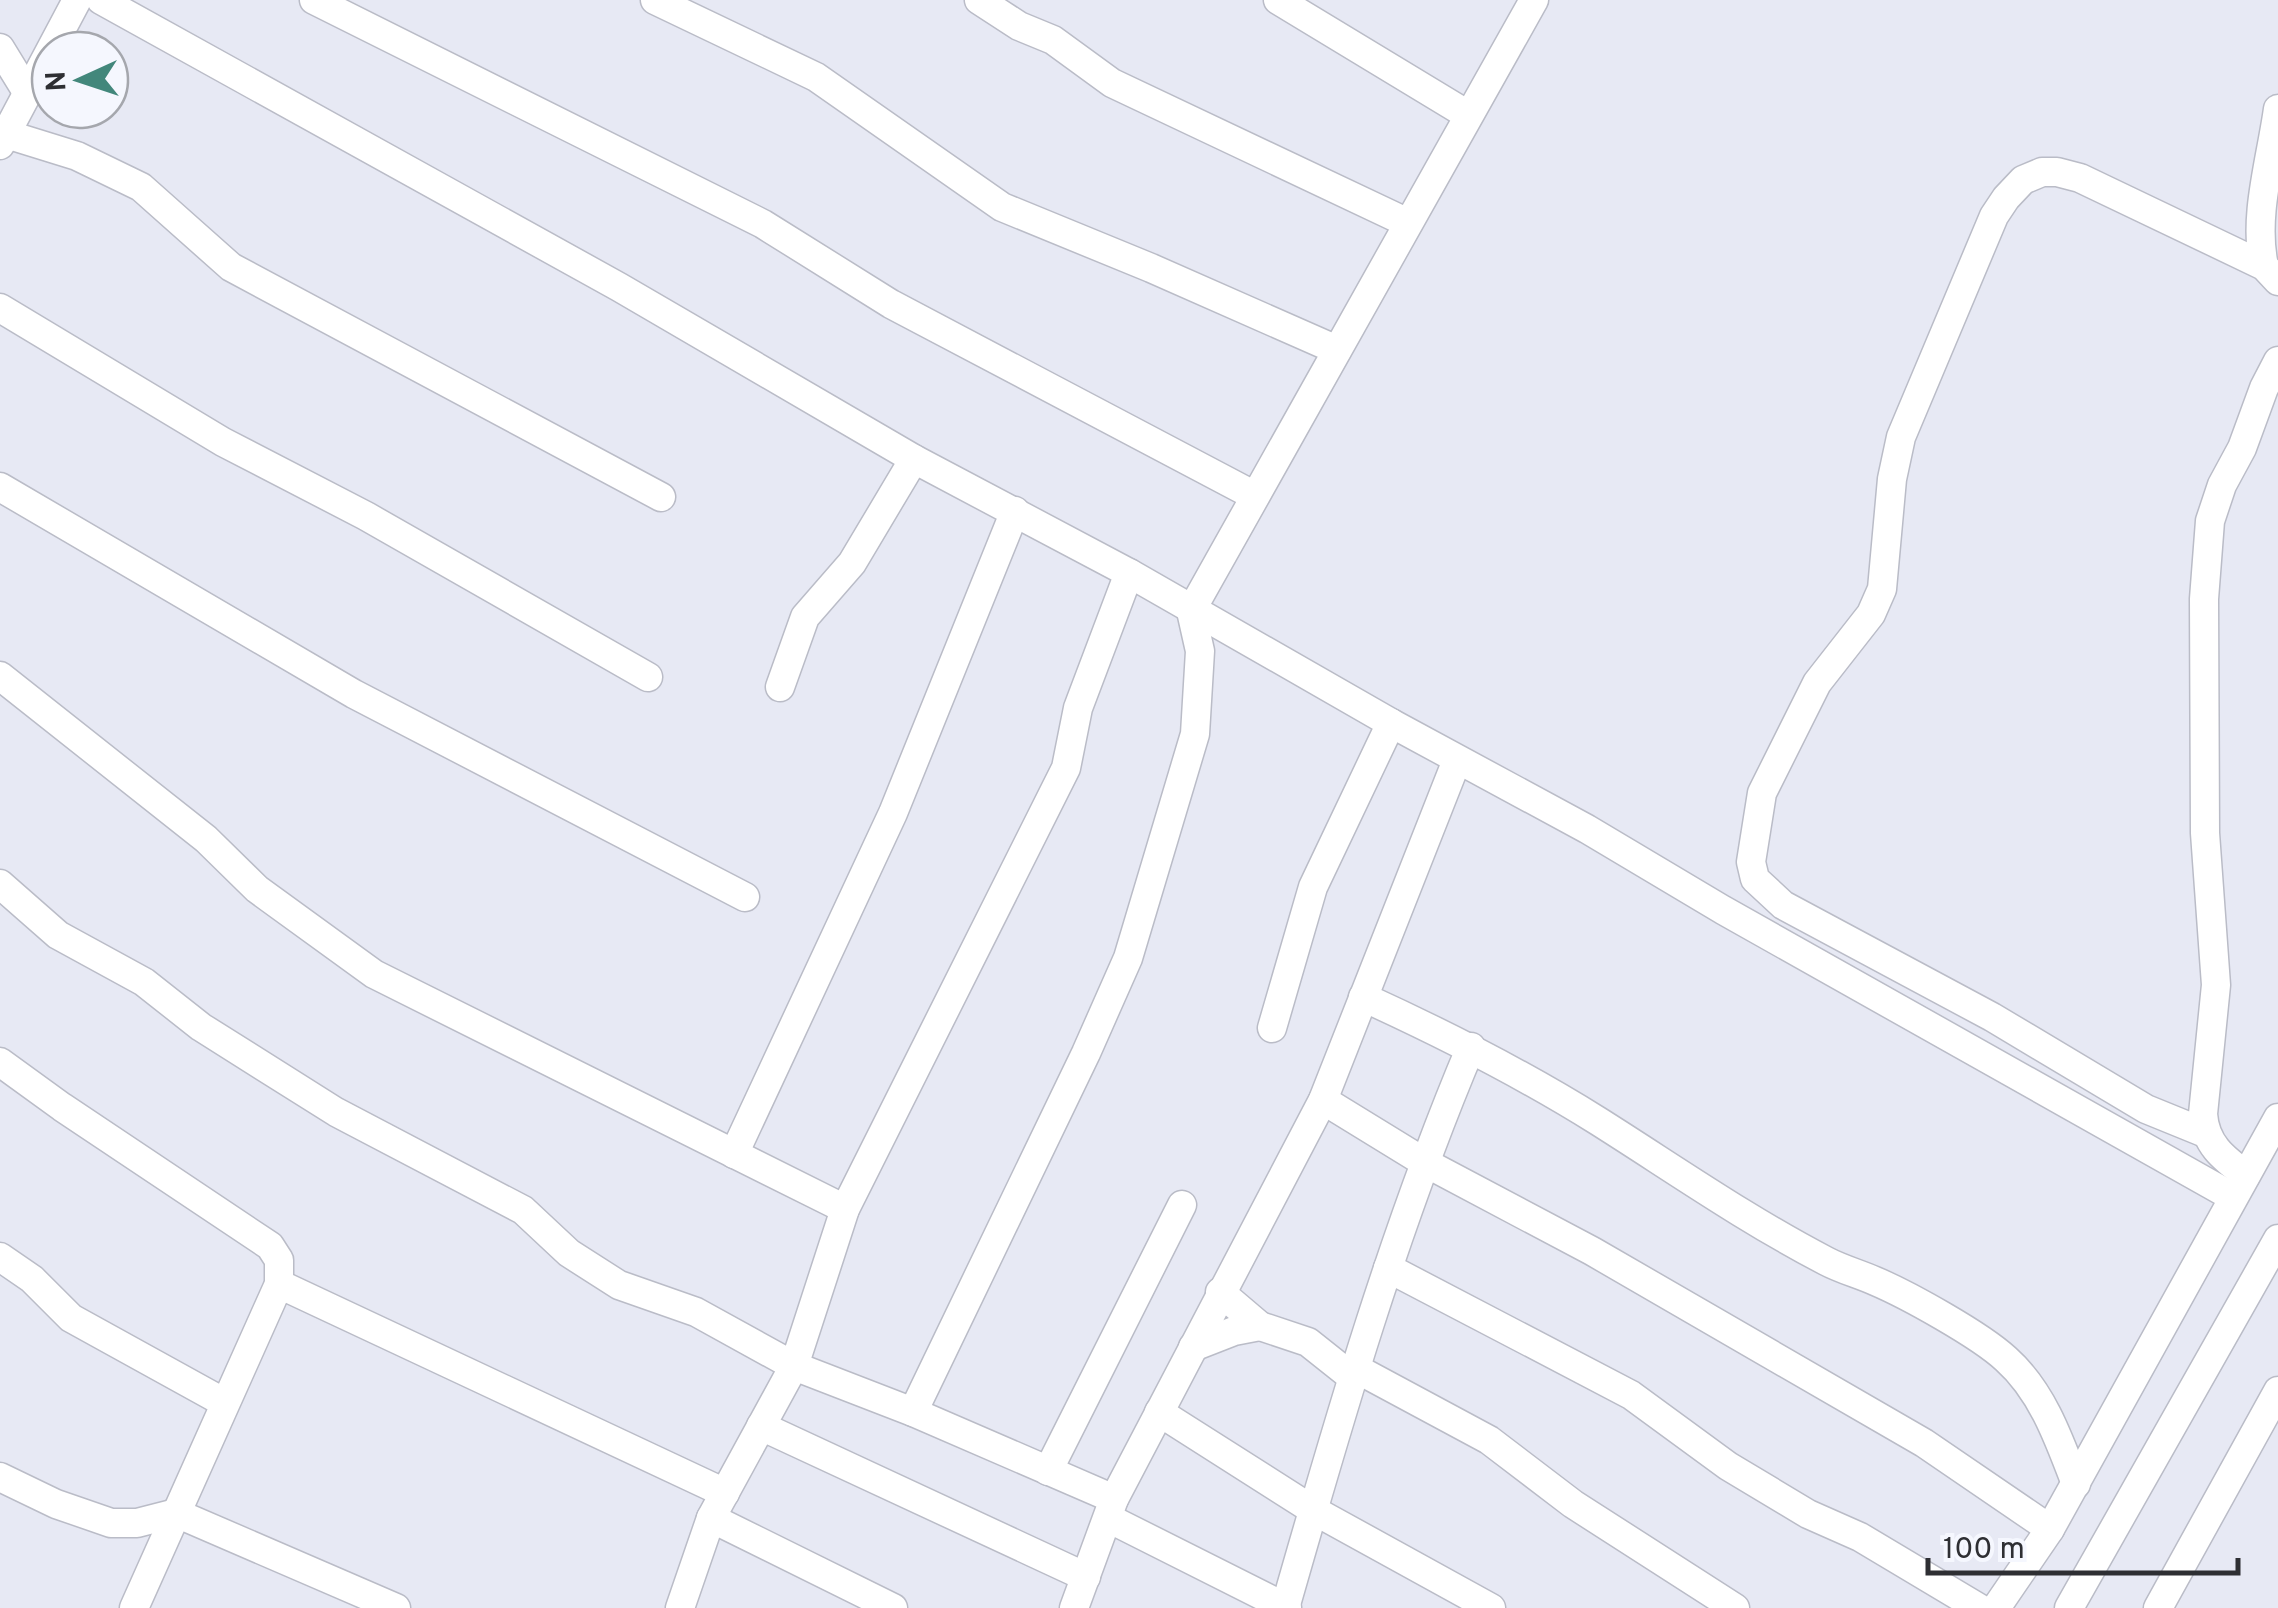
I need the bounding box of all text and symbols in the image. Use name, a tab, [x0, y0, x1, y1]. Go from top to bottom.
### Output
north arrow	[30, 30, 130, 130]
text: N	[40, 70, 77, 92]
scale bar	[1928, 1513, 2238, 1575]
text: 100 m	[1943, 1532, 2025, 1569]

